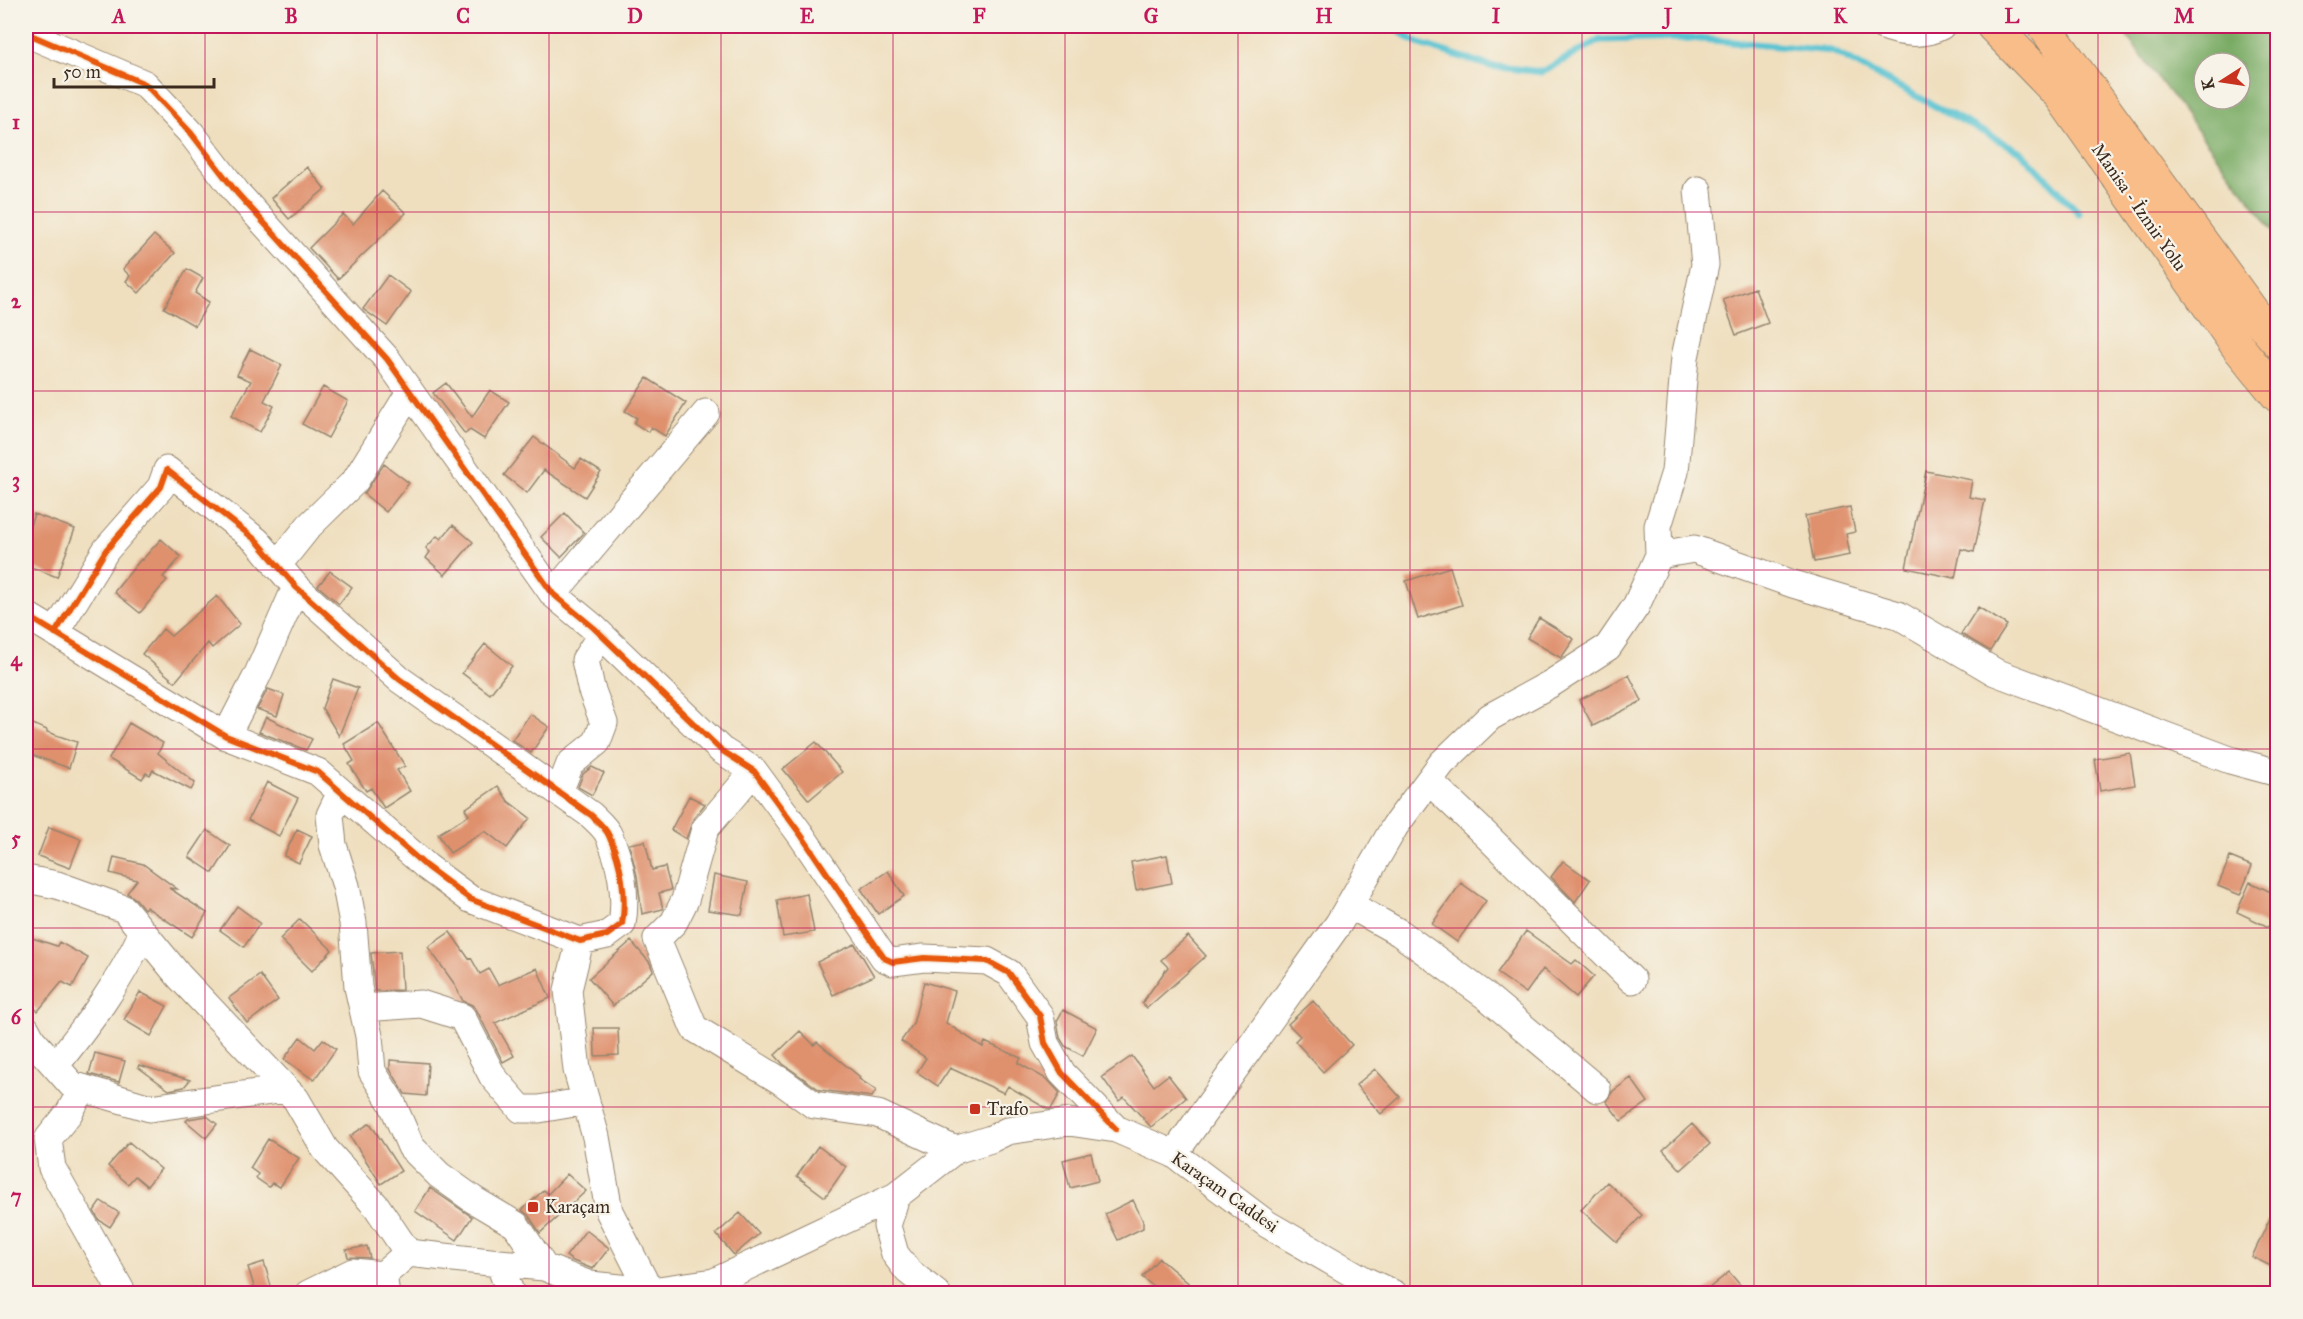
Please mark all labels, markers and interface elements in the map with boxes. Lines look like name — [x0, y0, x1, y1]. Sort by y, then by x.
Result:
text: A — [110, 4, 126, 28]
text: B — [284, 4, 298, 28]
text: C — [456, 4, 470, 28]
text: D — [627, 4, 643, 28]
text: E — [800, 4, 815, 28]
text: F — [972, 4, 986, 28]
text: G — [1144, 4, 1159, 28]
text: H — [1315, 4, 1333, 28]
text: I — [1492, 4, 1501, 28]
text: J — [1661, 4, 1673, 30]
text: K — [1833, 4, 1848, 28]
text: L — [2005, 4, 2020, 28]
text: M — [2174, 4, 2195, 28]
scale bar — [54, 51, 214, 89]
north arrow — [2192, 51, 2252, 111]
text: 50 m — [63, 61, 101, 83]
text: K — [2197, 76, 2218, 92]
text: 1 — [12, 110, 20, 134]
street label: Manisa - İzmir Yolu — [2087, 138, 2192, 275]
text: 2 — [11, 289, 22, 313]
text: 3 — [12, 468, 20, 493]
text: 4 — [10, 647, 22, 672]
text: 5 — [11, 826, 21, 850]
text: 6 — [11, 1005, 23, 1029]
place label: Trafo — [987, 1098, 1028, 1120]
marker: Trafo — [968, 1102, 982, 1116]
street label: Karaçam Caddesi — [1167, 1147, 1283, 1237]
text: 7 — [11, 1184, 22, 1208]
place label: Karaçam — [545, 1196, 610, 1218]
marker: Karaçam — [526, 1200, 540, 1214]

